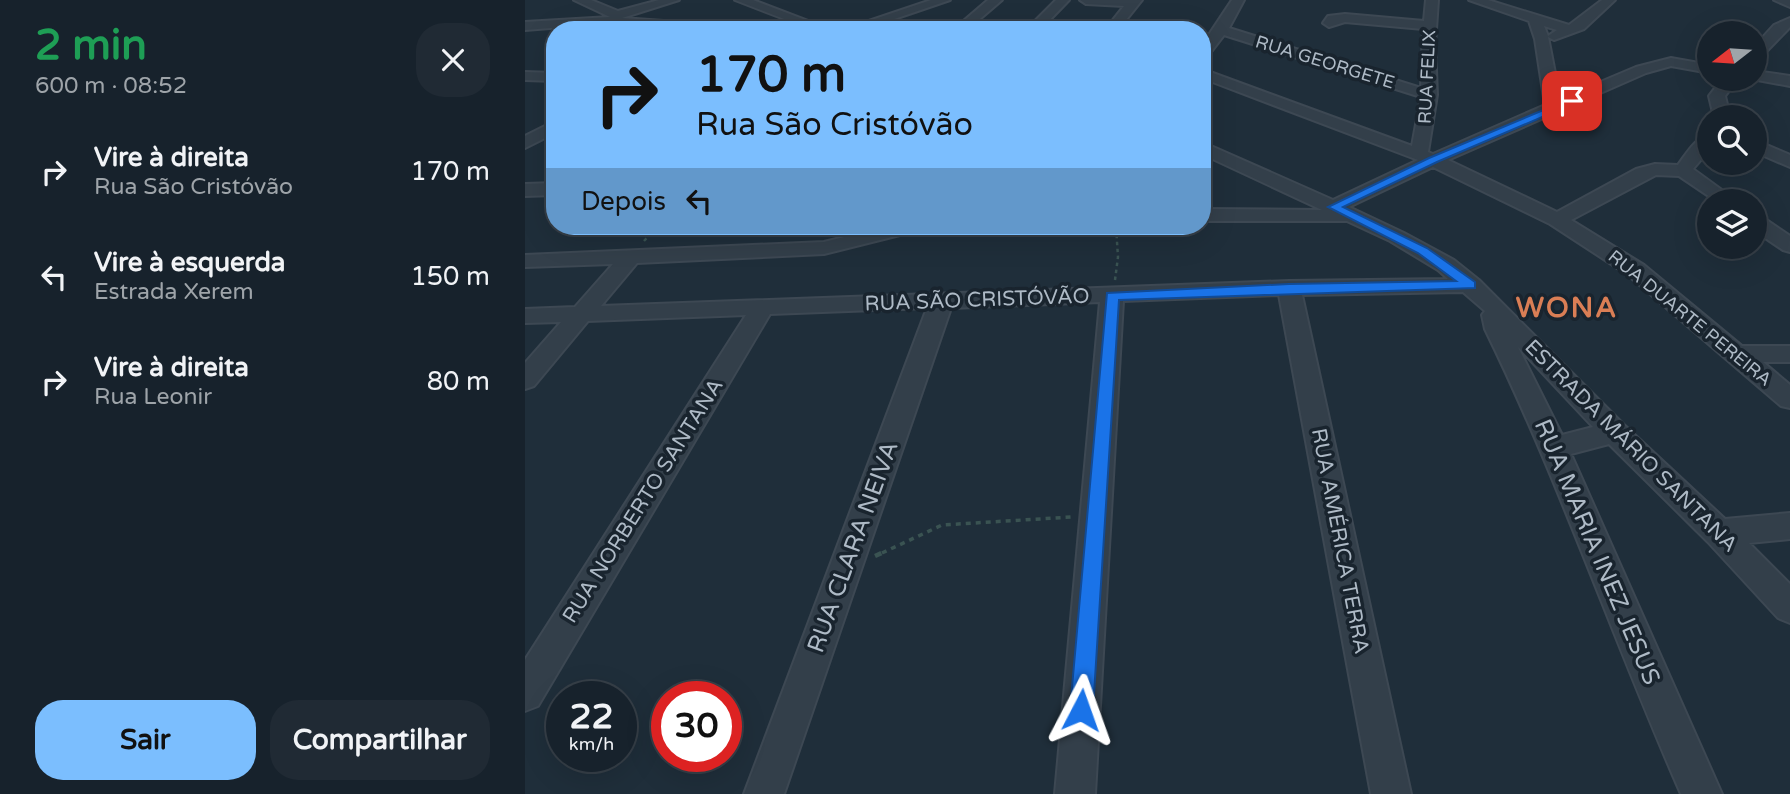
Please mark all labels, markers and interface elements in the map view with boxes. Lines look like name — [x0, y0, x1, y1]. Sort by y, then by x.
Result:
text: 2 min — [35, 20, 147, 71]
north arrow — [1697, 21, 1767, 91]
map controls — [1697, 21, 1767, 259]
button: close — [416, 23, 490, 97]
street label: RUA FELIX — [1414, 29, 1440, 125]
street label: RUA GEORGETE — [1253, 30, 1397, 94]
text: 170 m — [696, 46, 846, 105]
icon: right — [581, 49, 672, 140]
pin — [1542, 71, 1602, 131]
text: 600 m · 08:52 — [35, 72, 187, 100]
icon: arrive — [1553, 82, 1591, 120]
button: search — [1697, 105, 1767, 175]
text: Rua São Cristóvão — [696, 106, 973, 144]
text: Vire à direita — [94, 142, 249, 173]
icon: right — [35, 153, 73, 191]
text: 170 m — [410, 156, 490, 187]
text: Rua São Cristóvão — [94, 173, 293, 201]
icon: left — [680, 182, 718, 220]
text: Depois — [581, 186, 666, 217]
button: layers — [1697, 189, 1767, 259]
street label: RUA DUARTE PEREIRA — [1604, 245, 1776, 391]
text: Vire à esquerda — [94, 247, 285, 278]
icon: left — [35, 258, 73, 296]
text: 150 m — [410, 261, 490, 292]
text: Estrada Xerem — [94, 278, 254, 306]
street label: RUA SÃO CRISTÓVÃO — [864, 284, 1090, 316]
district label: WONA — [1516, 291, 1618, 325]
street label: ESTRADA MÁRIO SANTANA — [1520, 335, 1742, 557]
text: Vire à direita — [94, 352, 249, 383]
icon: right — [35, 363, 73, 401]
text: 80 m — [427, 366, 490, 397]
street label: RUA NORBERTO SANTANA — [557, 374, 729, 628]
text: Rua Leonir — [94, 383, 212, 411]
street label: RUA MARIA INEZ JESUS — [1528, 415, 1666, 689]
street label: RUA AMÉRICA TERRA — [1306, 426, 1374, 656]
street label: RUA CLARA NEIVA — [801, 437, 905, 657]
position arrow — [1044, 673, 1118, 747]
speed limit sign: 30 — [651, 681, 742, 772]
text: 22 — [570, 696, 613, 738]
button: Sair — [35, 700, 256, 780]
button: Compartilhar — [270, 700, 490, 780]
text: km/h — [569, 733, 614, 755]

